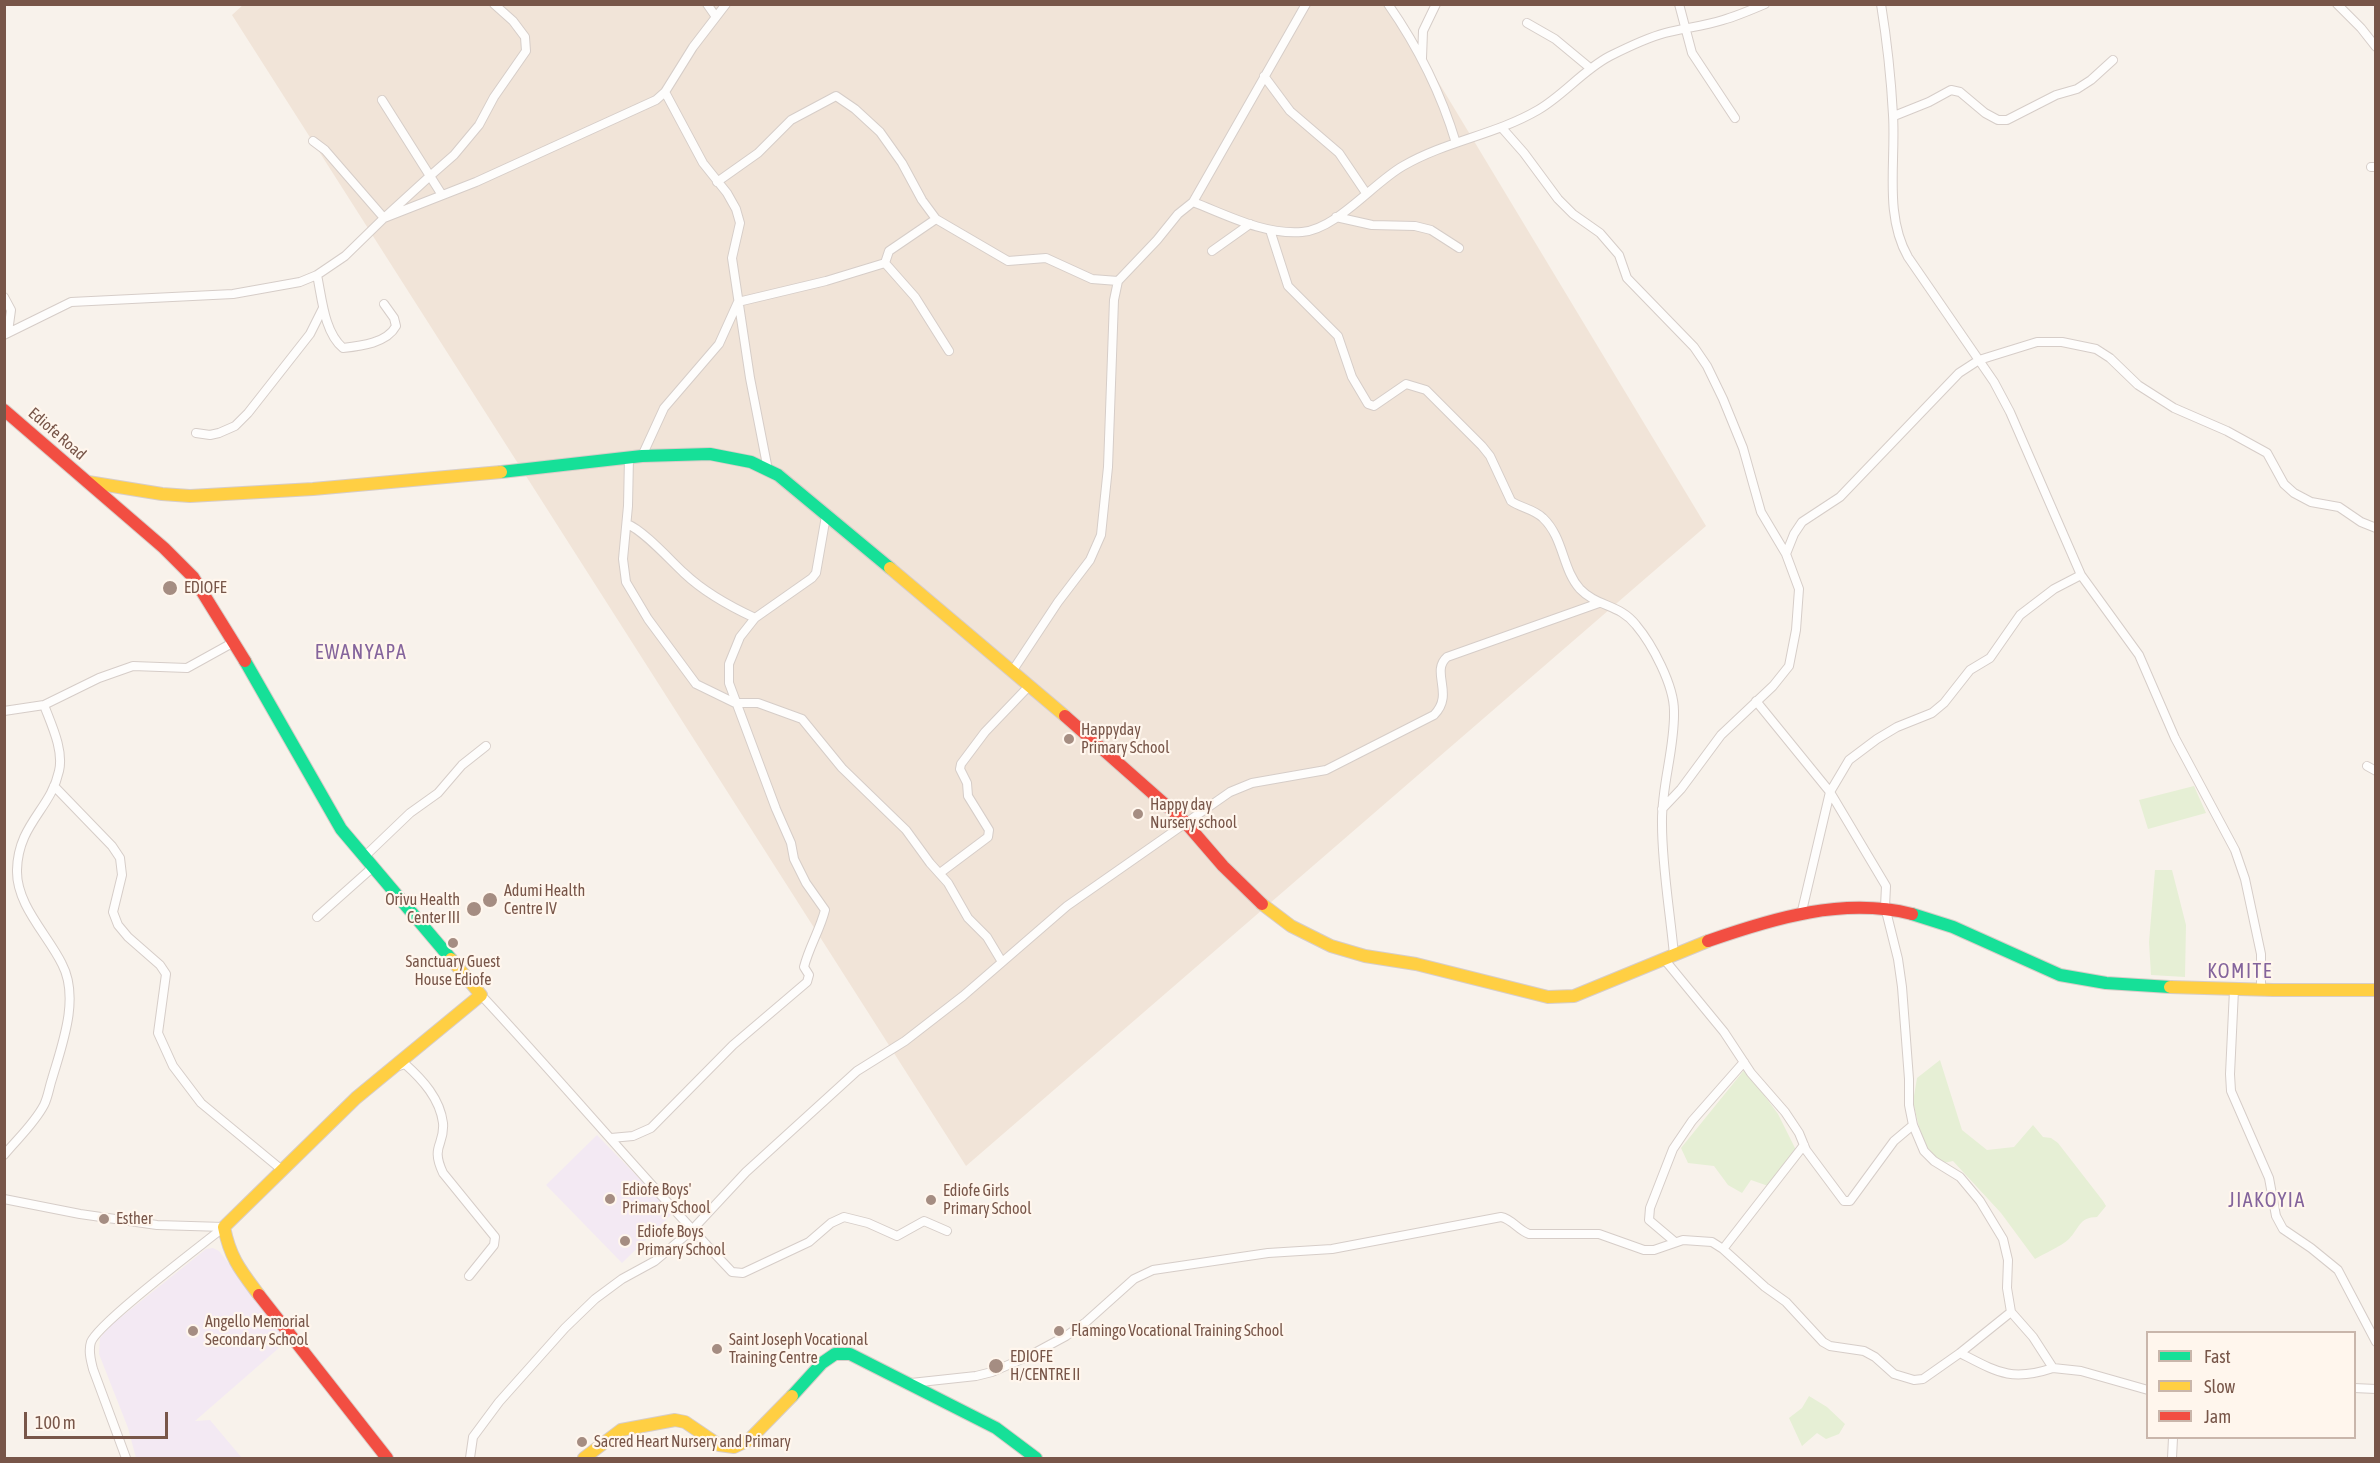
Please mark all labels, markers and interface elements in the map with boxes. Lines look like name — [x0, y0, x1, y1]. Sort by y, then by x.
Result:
street label: Ediofe Road — [24, 404, 90, 464]
place label: EDIOFE — [184, 578, 226, 598]
marker: EDIOFE — [161, 579, 179, 597]
district label: EWANYAPA — [315, 641, 407, 665]
place label: Happyday Primary School — [1081, 720, 1169, 758]
marker: Happyday Primary School — [1062, 732, 1076, 746]
place label: Happy day Nursery school — [1150, 795, 1237, 833]
marker: Happy day Nursery school — [1131, 807, 1145, 821]
place label: Adumi Health Centre IV — [504, 881, 585, 919]
place label: Orivu Health Center III — [385, 890, 460, 928]
marker: Adumi Health Centre IV — [481, 891, 499, 909]
marker: Orivu Health Center III — [465, 900, 483, 918]
marker: Sanctuary Guest House Ediofe — [446, 936, 460, 950]
place label: Sanctuary Guest House Ediofe — [406, 952, 500, 990]
district label: KOMITE — [2207, 960, 2273, 984]
place label: Ediofe Boys' Primary School — [622, 1180, 710, 1218]
place label: Ediofe Girls Primary School — [943, 1181, 1031, 1219]
district label: JIAKOYIA — [2228, 1189, 2306, 1213]
marker: Ediofe Boys' Primary School — [603, 1192, 617, 1206]
marker: Ediofe Girls Primary School — [924, 1193, 938, 1207]
place label: Esther — [116, 1209, 153, 1229]
marker: Esther — [97, 1212, 111, 1226]
place label: Ediofe Boys Primary School — [637, 1222, 725, 1260]
marker: Ediofe Boys Primary School — [618, 1234, 632, 1248]
place label: Angello Memorial Secondary School — [205, 1312, 310, 1350]
place label: Flamingo Vocational Training School — [1071, 1321, 1284, 1341]
marker: Angello Memorial Secondary School — [186, 1324, 200, 1338]
marker: Flamingo Vocational Training School — [1052, 1324, 1066, 1338]
place label: Saint Joseph Vocational Training Centre — [729, 1330, 868, 1368]
legend — [2146, 1331, 2356, 1439]
marker: Saint Joseph Vocational Training Centre — [710, 1342, 724, 1356]
text: Fast — [2204, 1346, 2231, 1367]
place label: EDIOFE H/CENTRE II — [1010, 1347, 1080, 1385]
marker: EDIOFE H/CENTRE II — [987, 1357, 1005, 1375]
text: Slow — [2204, 1376, 2235, 1397]
scale bar — [27, 1400, 171, 1438]
text: Jam — [2204, 1406, 2231, 1427]
text: 100 m — [35, 1412, 76, 1433]
place label: Sacred Heart Nursery and Primary — [594, 1432, 791, 1452]
marker: Sacred Heart Nursery and Primary — [575, 1435, 589, 1449]

